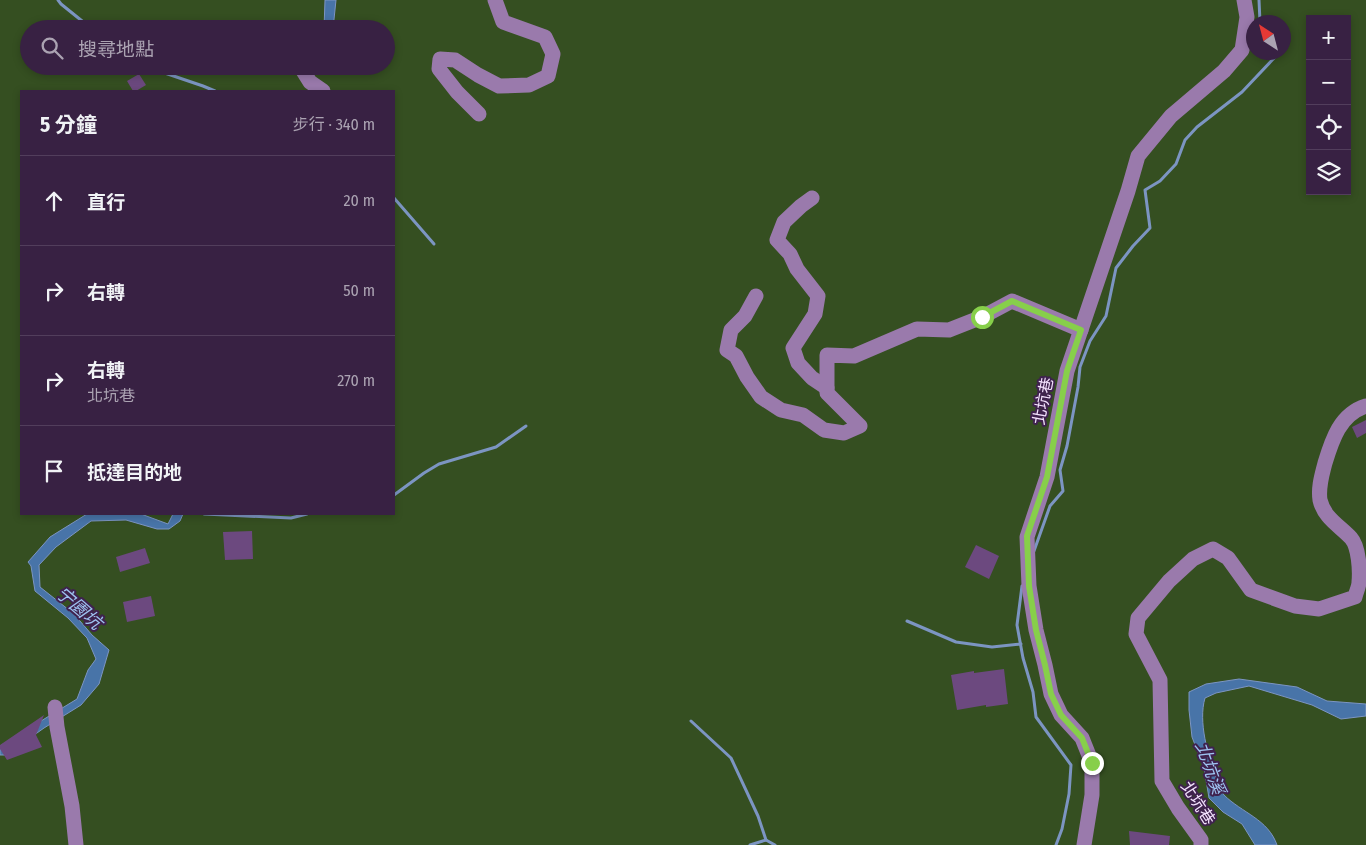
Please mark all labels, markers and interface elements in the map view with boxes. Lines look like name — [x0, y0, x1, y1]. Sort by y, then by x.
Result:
north arrow — [1246, 15, 1291, 60]
map controls — [1306, 15, 1351, 195]
button: + — [1306, 15, 1351, 60]
search box — [20, 20, 395, 75]
icon: search — [38, 34, 66, 62]
text: 搜尋地點 — [78, 38, 154, 61]
button: − — [1306, 60, 1351, 105]
button: locate — [1306, 105, 1351, 150]
text: 5 分鐘 — [40, 112, 97, 138]
text: 步行 · 340 m — [293, 115, 375, 134]
button: layers — [1306, 150, 1351, 195]
icon: ahead — [40, 187, 68, 215]
text: 直行 — [87, 191, 125, 214]
text: 20 m — [344, 191, 375, 210]
icon: right — [40, 277, 68, 305]
text: 右轉 — [87, 281, 125, 304]
text: 50 m — [343, 281, 375, 300]
route start — [971, 306, 994, 329]
text: 右轉 — [87, 359, 125, 382]
icon: right — [40, 367, 68, 395]
text: 270 m — [337, 371, 375, 390]
street label: 北坑巷 — [1029, 376, 1057, 426]
text: 北坑巷 — [87, 386, 135, 405]
icon: arrive — [40, 457, 68, 485]
text: 抵達目的地 — [87, 461, 182, 484]
water label: 宁園坑 — [51, 582, 109, 636]
water label: 北坑溪 — [1190, 739, 1231, 800]
route end — [1081, 752, 1104, 775]
street label: 北坑巷 — [1177, 778, 1219, 828]

